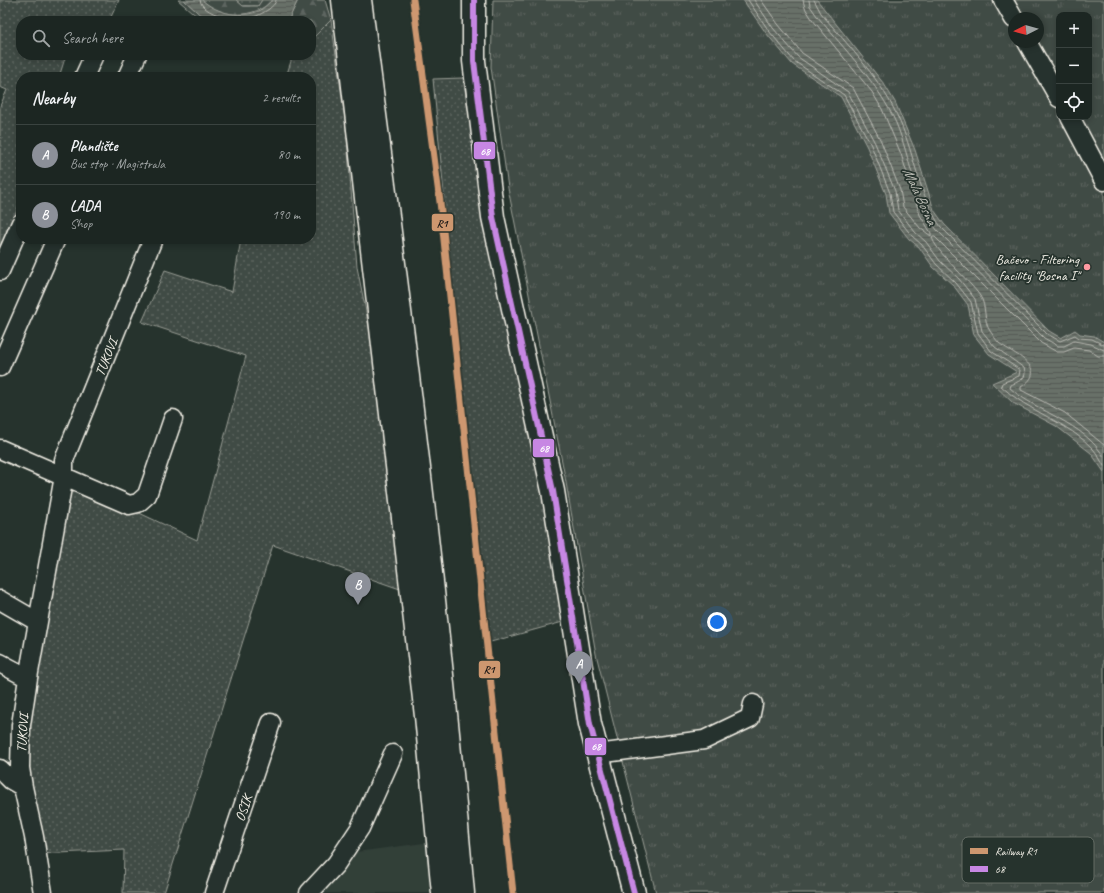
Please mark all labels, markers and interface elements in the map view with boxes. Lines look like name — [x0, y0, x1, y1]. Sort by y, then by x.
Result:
north arrow — [1008, 12, 1044, 48]
map controls — [1056, 12, 1092, 120]
button: + — [1056, 12, 1092, 48]
search box — [16, 16, 316, 60]
icon: search — [30, 27, 52, 49]
text: Search here — [62, 29, 123, 48]
button: − — [1056, 48, 1092, 84]
button: locate — [1056, 84, 1092, 120]
text: Nearby — [32, 88, 75, 109]
text: 2 results — [262, 90, 300, 106]
text: Plandište — [70, 137, 117, 156]
line badge: 68 — [473, 141, 496, 160]
text: 68 — [480, 144, 492, 158]
text: A — [42, 147, 48, 163]
text: 80 m — [278, 147, 300, 163]
text: Bus stop · Magistrala — [70, 156, 165, 172]
water label: Mala Bosna — [898, 165, 942, 229]
text: LADA — [70, 197, 100, 216]
text: B — [42, 207, 48, 223]
text: 190 m — [272, 207, 300, 223]
line badge: R1 — [431, 213, 454, 232]
text: Shop — [70, 216, 92, 232]
text: R1 — [437, 216, 449, 230]
place label: Bačevo - Filtering facility "Bosna I" — [996, 251, 1082, 284]
marker: Bačevo - Filtering facility "Bosna I" — [1082, 262, 1092, 272]
street label: TUKOVI — [91, 333, 123, 378]
line badge: 68 — [532, 438, 555, 458]
text: 68 — [539, 441, 551, 455]
pin: B — [345, 572, 371, 605]
your location — [707, 612, 727, 632]
pin: A — [566, 651, 592, 684]
line badge: R1 — [478, 660, 501, 679]
text: R1 — [484, 662, 496, 676]
street label: TUKOVI — [13, 710, 33, 753]
line badge: 68 — [584, 737, 607, 756]
text: 68 — [591, 739, 603, 753]
street label: OSIK — [231, 790, 257, 823]
legend — [962, 837, 1094, 883]
text: Railway R1 — [995, 844, 1038, 858]
text: 68 — [995, 862, 1006, 876]

